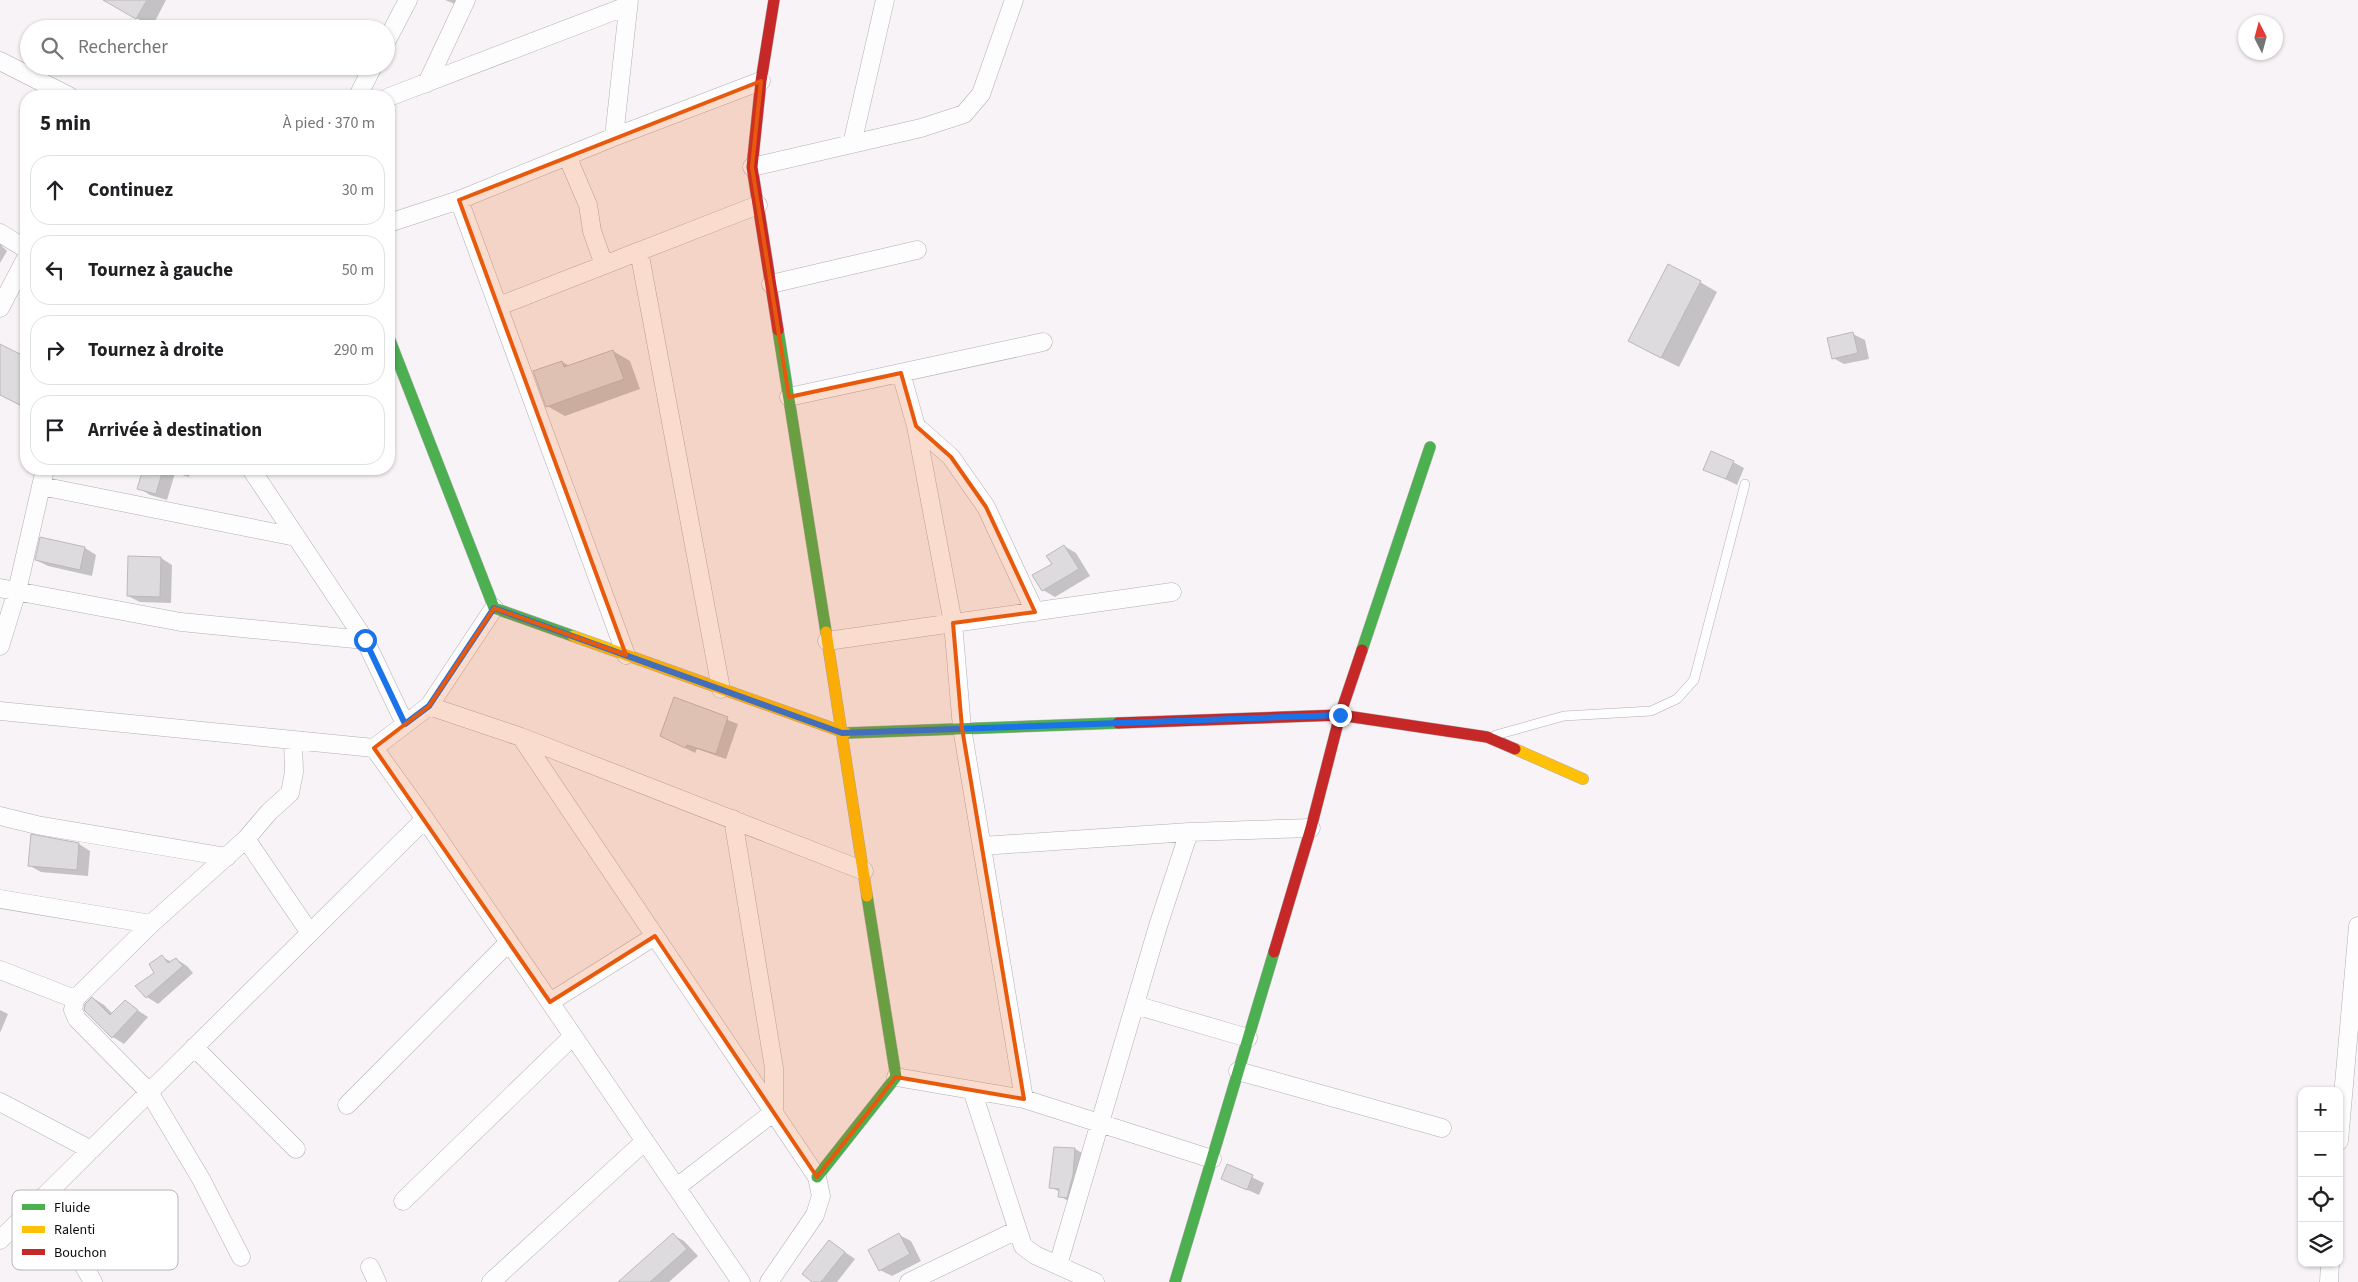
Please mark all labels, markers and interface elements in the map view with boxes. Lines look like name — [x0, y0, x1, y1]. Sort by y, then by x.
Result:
north arrow — [2238, 15, 2283, 60]
search box — [20, 20, 395, 75]
icon: search — [38, 34, 66, 62]
text: Rechercher — [78, 34, 168, 61]
text: 5 min — [40, 108, 91, 138]
text: À pied · 370 m — [283, 112, 375, 134]
icon: ahead — [41, 176, 69, 204]
text: Continuez — [88, 177, 173, 204]
text: 30 m — [342, 179, 374, 201]
icon: left — [41, 256, 69, 284]
text: Tournez à gauche — [88, 257, 233, 284]
text: 50 m — [342, 259, 374, 281]
icon: right — [41, 336, 69, 364]
text: Tournez à droite — [88, 337, 224, 364]
text: 290 m — [334, 339, 374, 361]
icon: arrive — [41, 416, 69, 444]
text: Arrivée à destination — [88, 417, 262, 444]
route start — [354, 629, 377, 652]
route end — [1329, 704, 1352, 727]
map controls — [2298, 1087, 2343, 1267]
button: + — [2298, 1087, 2343, 1132]
button: − — [2298, 1132, 2343, 1177]
button: locate — [2298, 1177, 2343, 1222]
legend — [12, 1190, 178, 1270]
text: Fluide — [54, 1198, 90, 1218]
text: Ralenti — [54, 1220, 95, 1240]
button: layers — [2298, 1222, 2343, 1267]
text: Bouchon — [54, 1243, 107, 1263]

